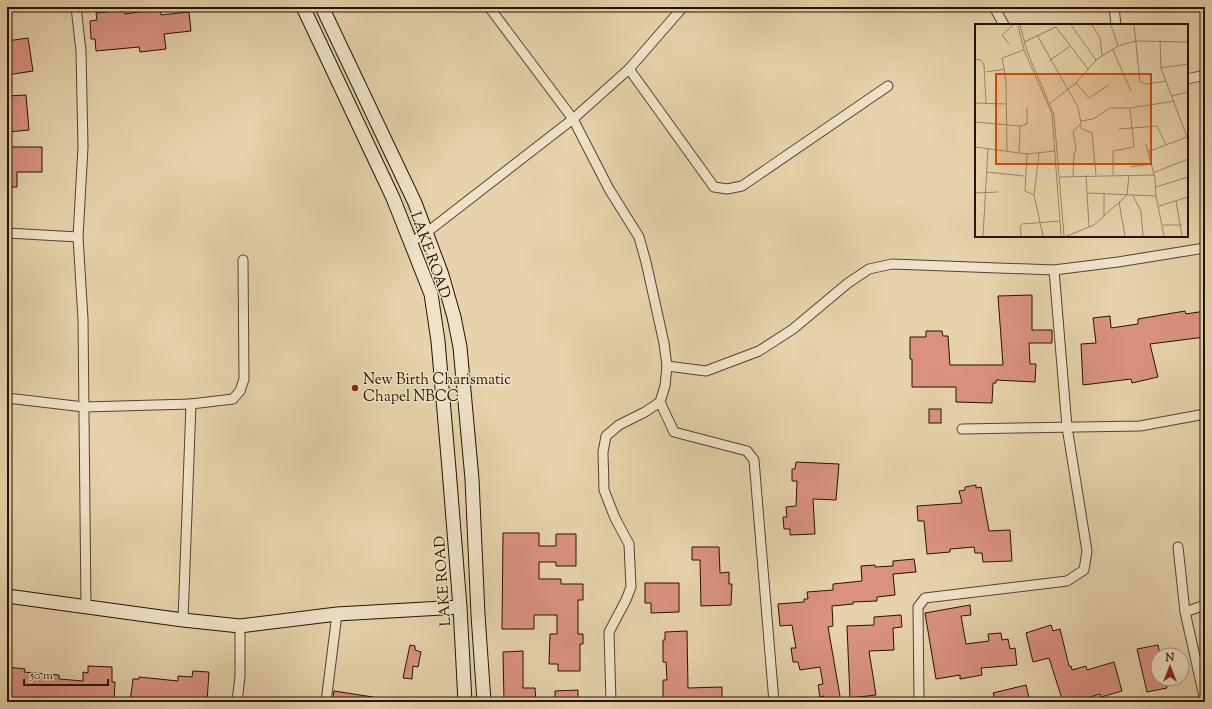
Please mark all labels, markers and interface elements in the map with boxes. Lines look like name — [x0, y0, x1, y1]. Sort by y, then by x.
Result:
inset map — [975, 24, 1188, 237]
street label: LAKE ROAD — [404, 209, 455, 302]
place label: New Birth Charismatic Chapel NBCC — [363, 370, 511, 408]
marker: New Birth Charismatic Chapel NBCC — [350, 383, 360, 393]
street label: LAKE ROAD — [430, 535, 457, 627]
north arrow — [1150, 647, 1190, 687]
text: N — [1165, 650, 1175, 666]
scale bar — [24, 661, 108, 687]
text: 50 m — [29, 667, 53, 685]

